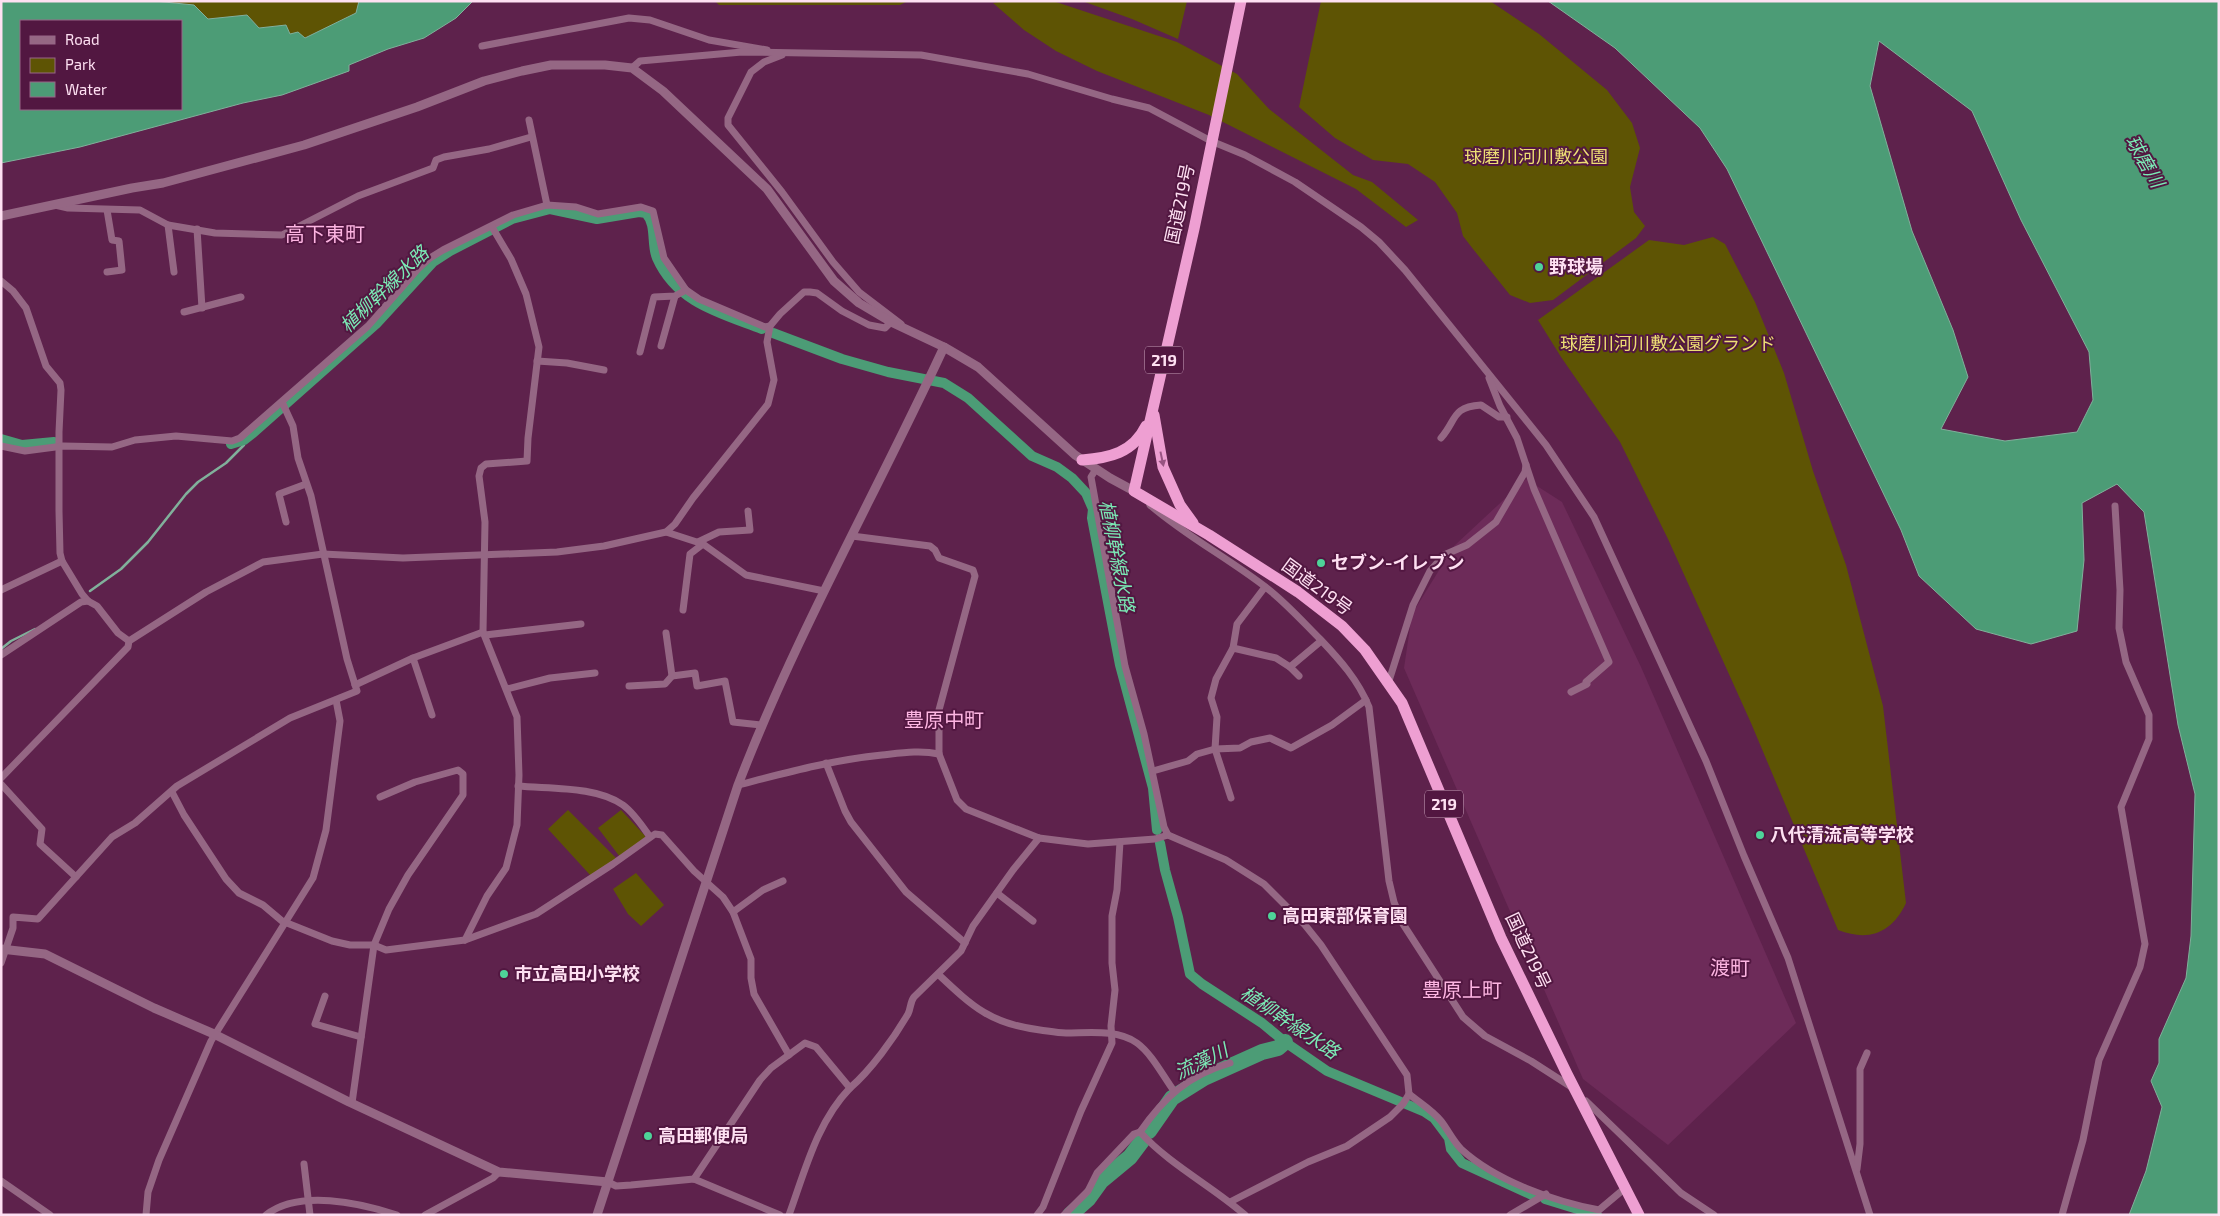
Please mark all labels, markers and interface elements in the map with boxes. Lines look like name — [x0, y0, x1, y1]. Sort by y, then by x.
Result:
legend — [20, 20, 182, 110]
text: Road — [65, 30, 100, 48]
text: Park — [65, 55, 96, 73]
text: Water — [65, 80, 107, 98]
water label: 球磨川 — [2121, 130, 2171, 193]
park label: 球磨川河川敷公園 — [1464, 145, 1608, 167]
street label: 国道219号 — [1160, 162, 1198, 246]
district label: 高下東町 — [285, 221, 365, 245]
water label: 植柳幹線水路 — [335, 239, 434, 337]
place label: 野球場 — [1549, 255, 1603, 277]
marker: 野球場 — [1533, 261, 1545, 273]
park label: 球磨川河川敷公園グランド — [1560, 332, 1776, 354]
road number: 219 — [1145, 346, 1183, 374]
one-way arrow — [1158, 452, 1166, 468]
water label: 植柳幹線水路 — [1095, 498, 1140, 616]
place label: セブン-イレブン — [1331, 551, 1464, 573]
street label: 国道219号 — [1278, 553, 1357, 619]
marker: セブン-イレブン — [1315, 557, 1327, 569]
district label: 豊原中町 — [904, 707, 984, 731]
road number: 219 — [1425, 791, 1463, 818]
place label: 八代清流高等学校 — [1770, 823, 1914, 845]
marker: 八代清流高等学校 — [1754, 829, 1766, 841]
place label: 高田東部保育園 — [1282, 904, 1408, 926]
street label: 国道219号 — [1502, 909, 1556, 992]
marker: 高田東部保育園 — [1266, 910, 1278, 922]
district label: 渡町 — [1710, 955, 1750, 979]
place label: 市立高田小学校 — [514, 962, 640, 984]
marker: 市立高田小学校 — [498, 968, 510, 980]
district label: 豊原上町 — [1422, 977, 1502, 1001]
water label: 植柳幹線水路 — [1237, 980, 1346, 1064]
water label: 流藻川 — [1170, 1037, 1233, 1083]
place label: 高田郵便局 — [658, 1124, 748, 1146]
marker: 高田郵便局 — [642, 1130, 654, 1142]

